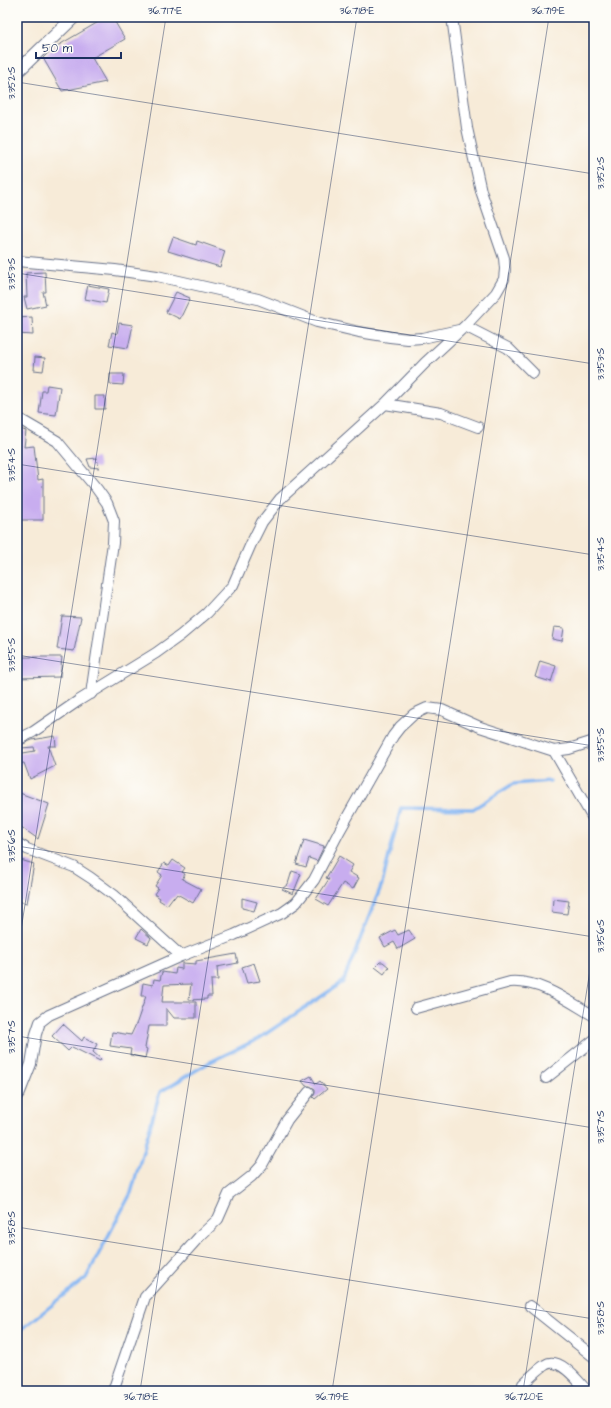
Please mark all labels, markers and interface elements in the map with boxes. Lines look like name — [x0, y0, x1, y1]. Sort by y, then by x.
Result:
text: 36.717°E — [148, 4, 182, 18]
text: 36.718°E — [340, 4, 374, 18]
text: 36.719°E — [531, 4, 565, 18]
scale bar — [36, 34, 121, 60]
text: 50 m — [42, 40, 73, 57]
text: 3.352°S — [5, 66, 19, 100]
text: 3.352°S — [594, 156, 608, 190]
text: 3.353°S — [5, 257, 19, 290]
text: 3.353°S — [594, 347, 608, 380]
text: 3.354°S — [5, 447, 19, 482]
text: 3.354°S — [594, 536, 608, 571]
text: 3.355°S — [5, 637, 19, 672]
text: 3.355°S — [594, 727, 608, 762]
text: 3.356°S — [5, 829, 19, 863]
text: 3.356°S — [594, 919, 608, 953]
text: 3.357°S — [5, 1020, 19, 1054]
text: 3.357°S — [594, 1110, 608, 1144]
text: 3.358°S — [5, 1211, 19, 1245]
text: 3.358°S — [594, 1301, 608, 1335]
text: 36.718°E — [124, 1390, 158, 1404]
text: 36.719°E — [315, 1390, 349, 1404]
text: 36.720°E — [504, 1390, 544, 1404]

